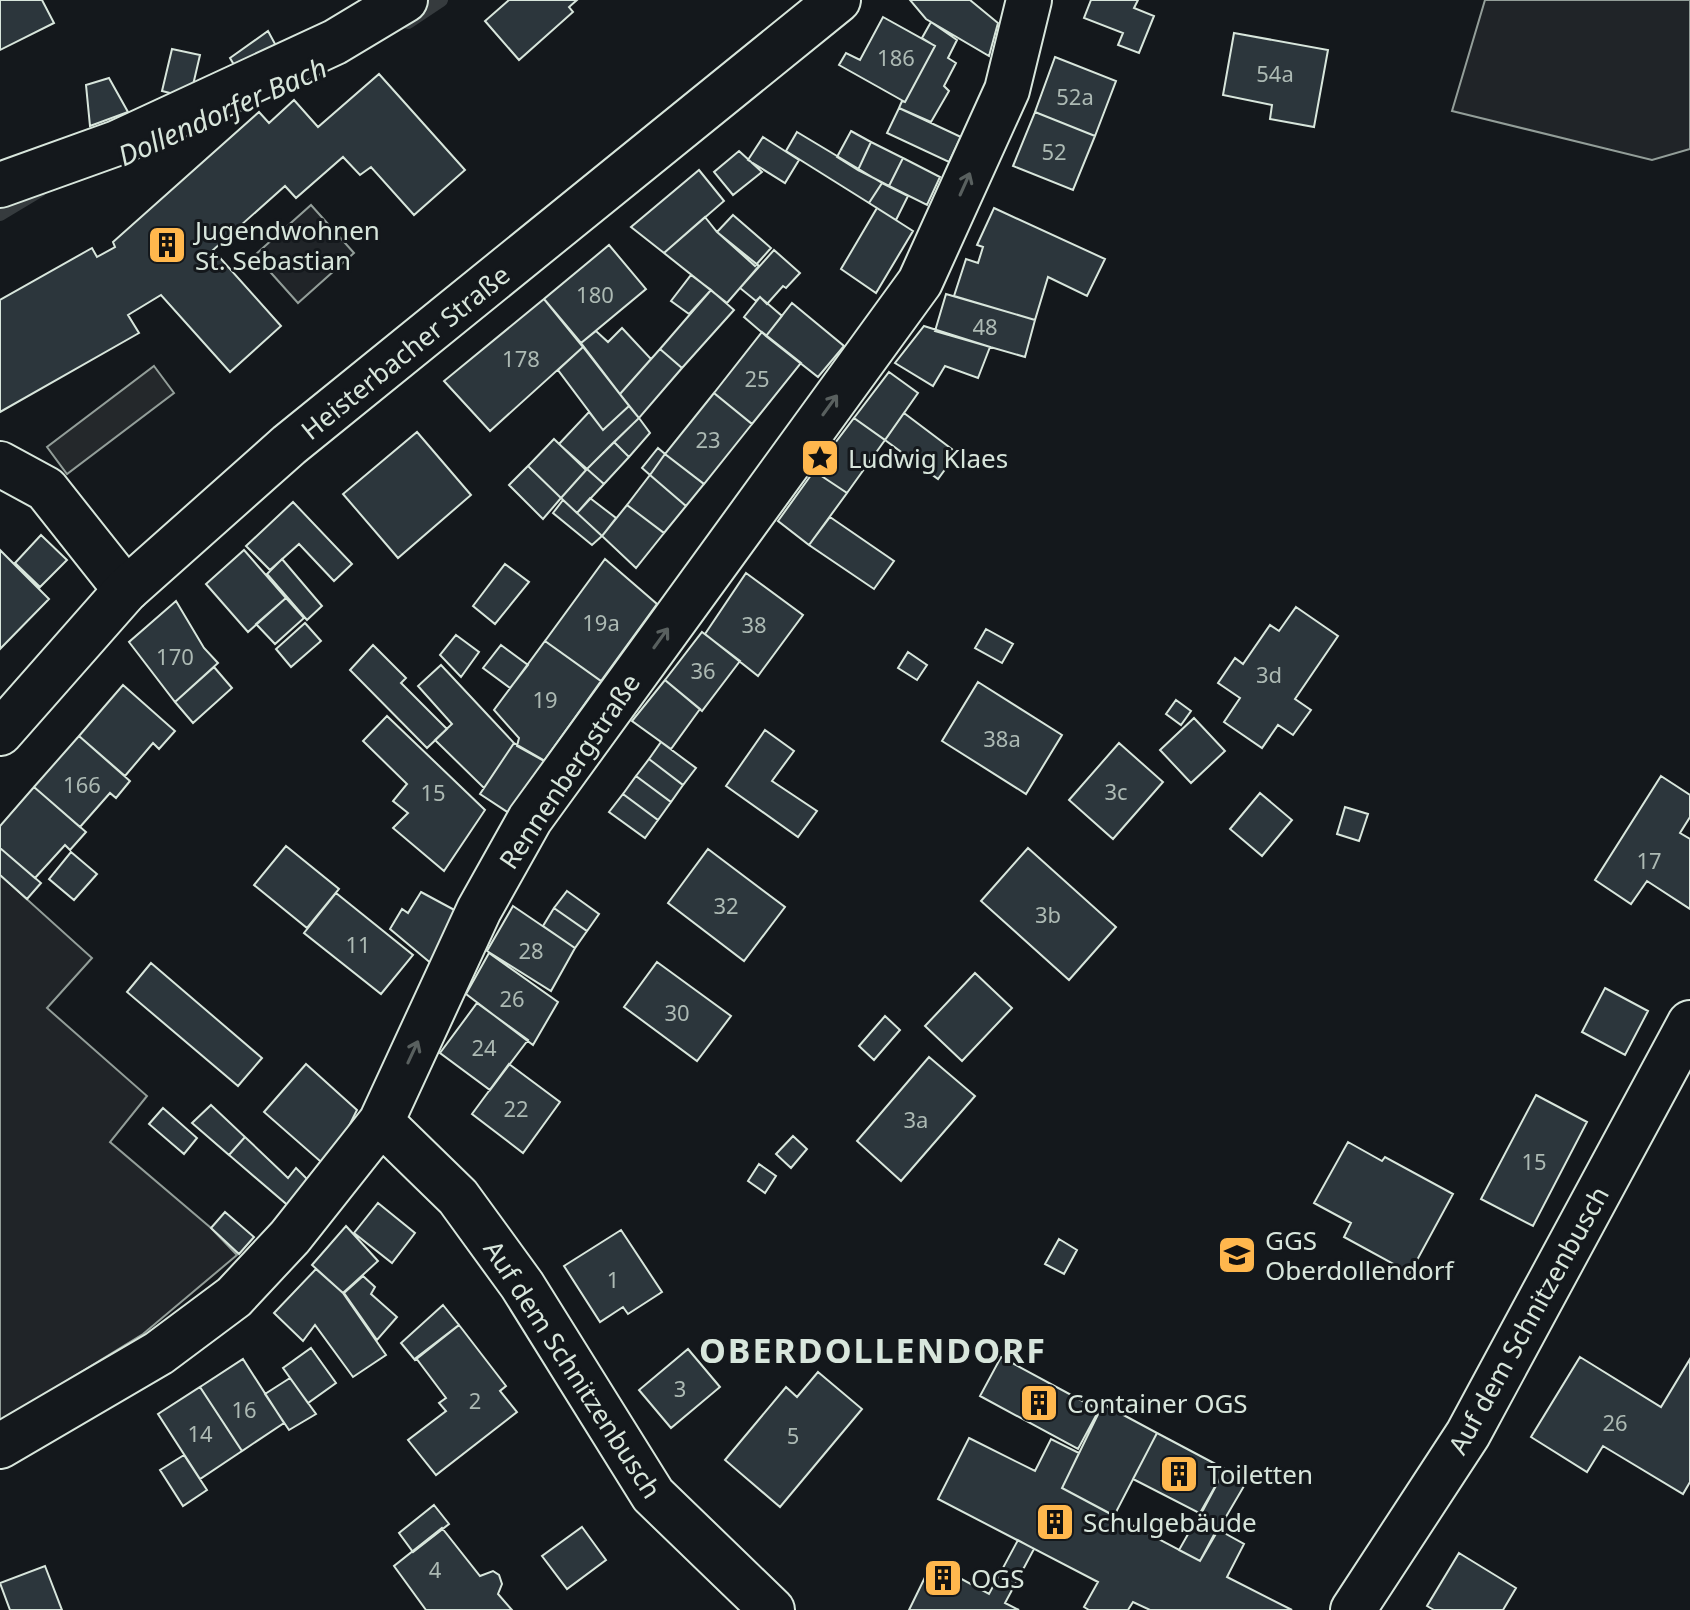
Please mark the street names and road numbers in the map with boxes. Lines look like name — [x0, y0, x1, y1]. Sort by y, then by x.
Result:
street label: Heisterbacher Straße — [293, 257, 517, 447]
street label: Rennenbergstraße — [490, 666, 648, 876]
street label: Auf dem Schnitzenbusch — [1439, 1180, 1617, 1460]
street label: Auf dem Schnitzenbusch — [476, 1233, 670, 1505]

